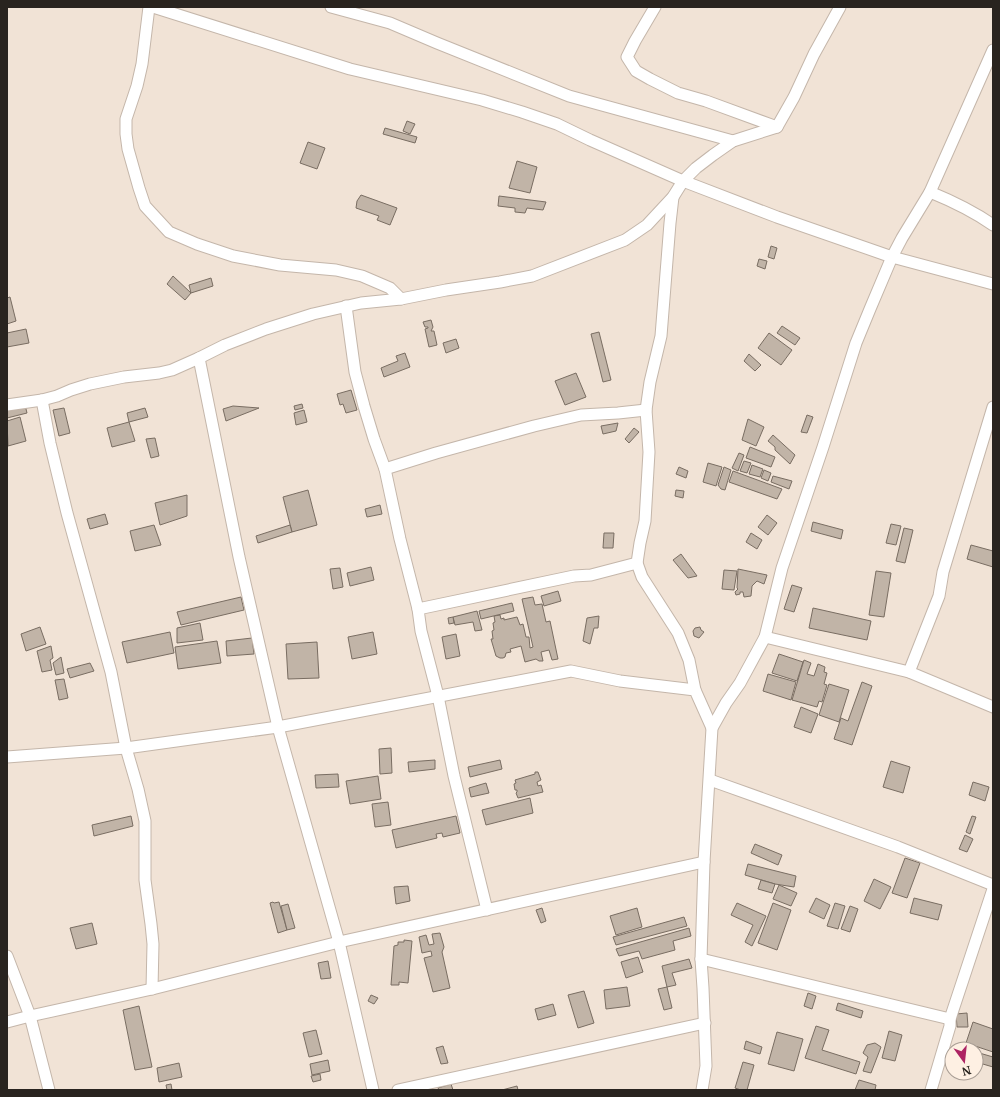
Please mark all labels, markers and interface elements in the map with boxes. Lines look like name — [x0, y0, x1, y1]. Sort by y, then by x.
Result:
north arrow — [944, 1041, 984, 1081]
text: N — [960, 1063, 973, 1079]

